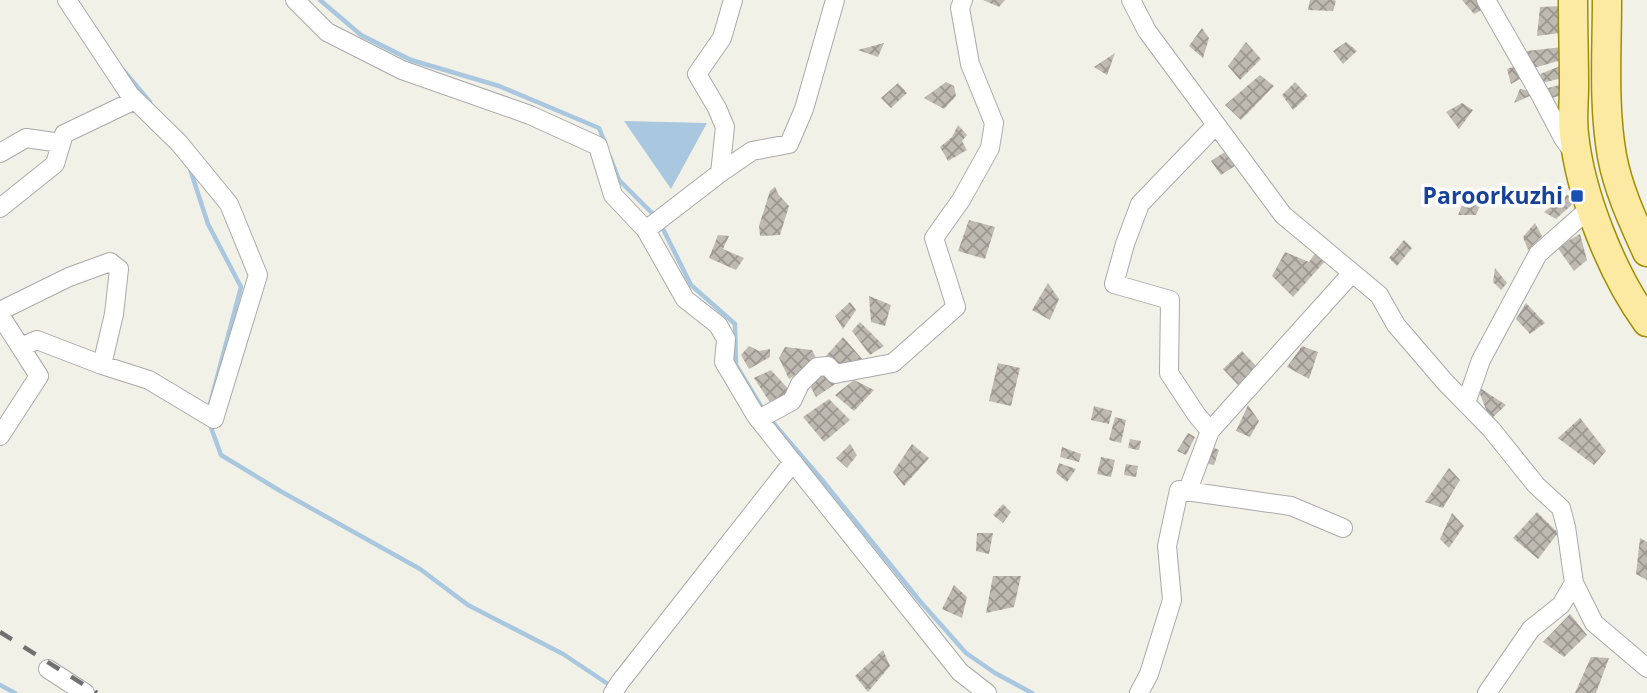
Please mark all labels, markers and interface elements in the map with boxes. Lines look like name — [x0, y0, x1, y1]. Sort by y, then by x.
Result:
place label: Paroorkuzhi — [1423, 179, 1563, 211]
marker: Paroorkuzhi — [1569, 188, 1585, 204]

